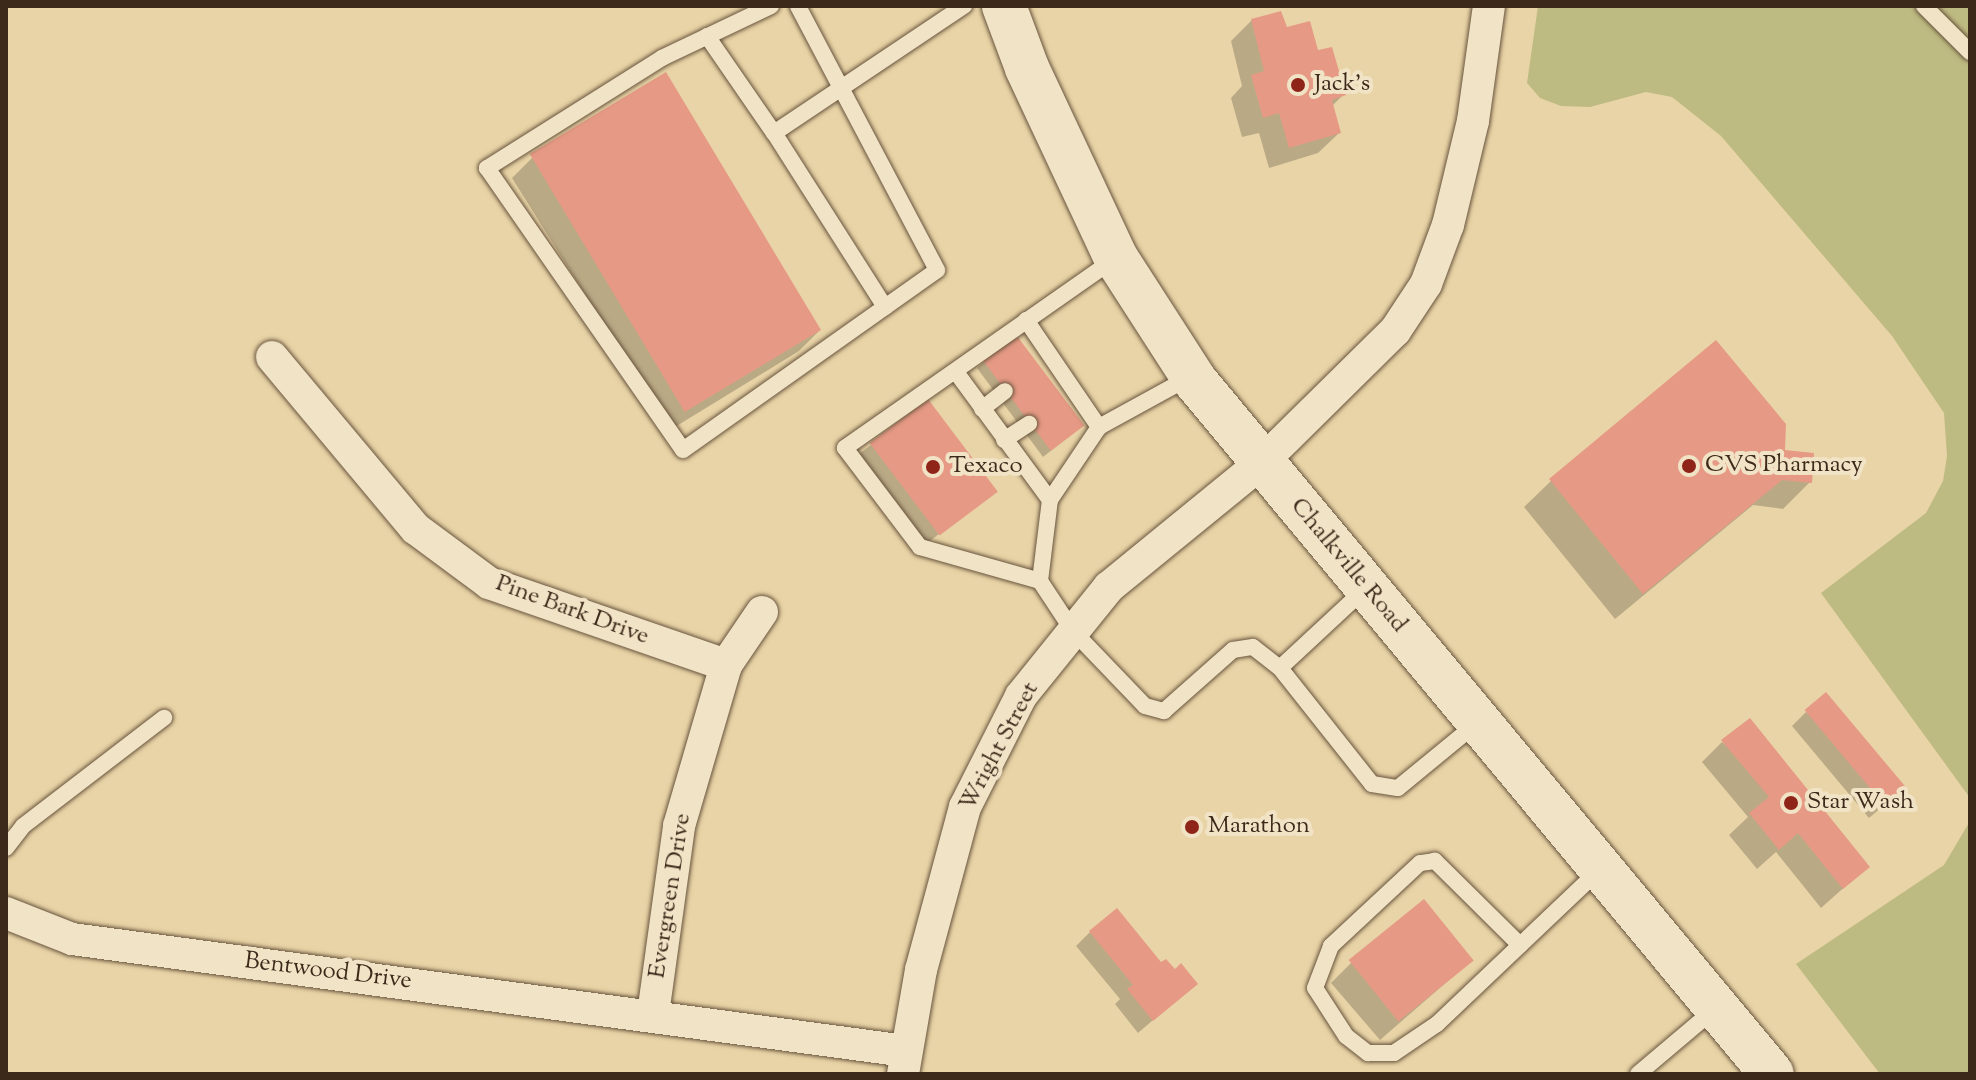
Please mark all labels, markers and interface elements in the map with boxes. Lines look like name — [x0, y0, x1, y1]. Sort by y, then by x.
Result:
place label: Jack's — [1314, 71, 1370, 99]
marker: Jack's — [1289, 76, 1307, 94]
place label: CVS Pharmacy — [1705, 452, 1863, 480]
place label: Texaco — [949, 453, 1023, 481]
marker: CVS Pharmacy — [1680, 457, 1698, 475]
marker: Texaco — [924, 458, 942, 476]
street label: Chalkville Road — [1283, 493, 1413, 639]
street label: Pine Bark Drive — [491, 570, 653, 652]
street label: Wright Street — [954, 678, 1046, 816]
place label: Star Wash — [1807, 789, 1914, 817]
marker: Star Wash — [1782, 794, 1800, 812]
street label: Evergreen Drive — [644, 811, 698, 981]
place label: Marathon — [1208, 813, 1310, 841]
marker: Marathon — [1183, 818, 1201, 836]
street label: Bentwood Drive — [243, 947, 413, 997]

